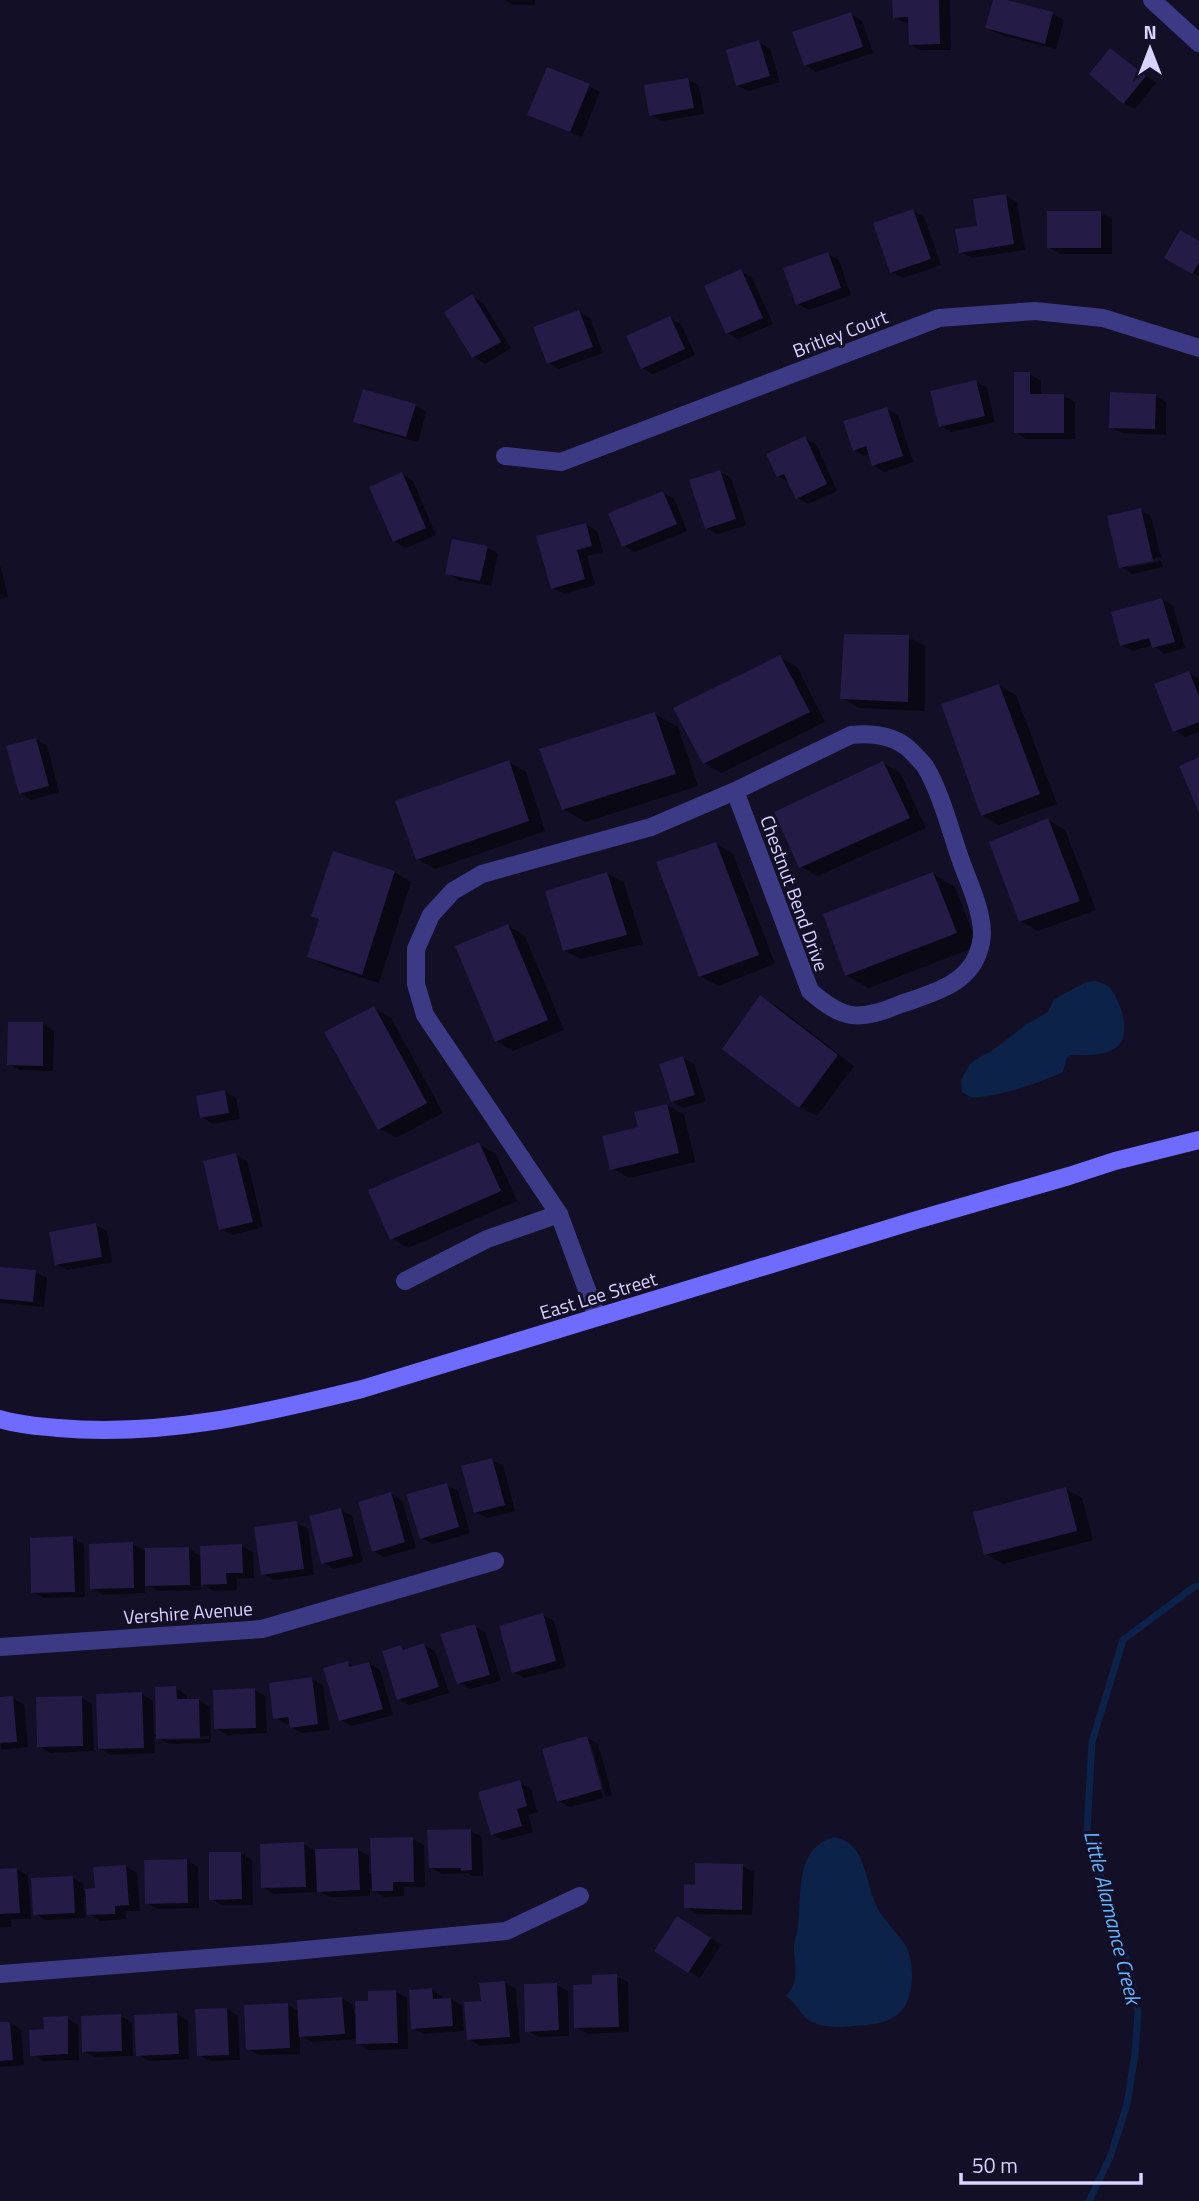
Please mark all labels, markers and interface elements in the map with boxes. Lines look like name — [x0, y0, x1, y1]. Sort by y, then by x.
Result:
north arrow — [1115, 14, 1185, 84]
text: N — [1143, 17, 1157, 46]
street label: Britley Court — [788, 301, 892, 364]
street label: Chestnut Bend Drive — [753, 811, 837, 975]
street label: East Lee Street — [536, 1263, 660, 1327]
street label: Vershire Avenue — [122, 1593, 254, 1631]
water label: Little Alamance Creek — [1076, 1827, 1151, 2010]
scale bar — [961, 2142, 1141, 2186]
text: 50 m — [972, 2149, 1018, 2181]

